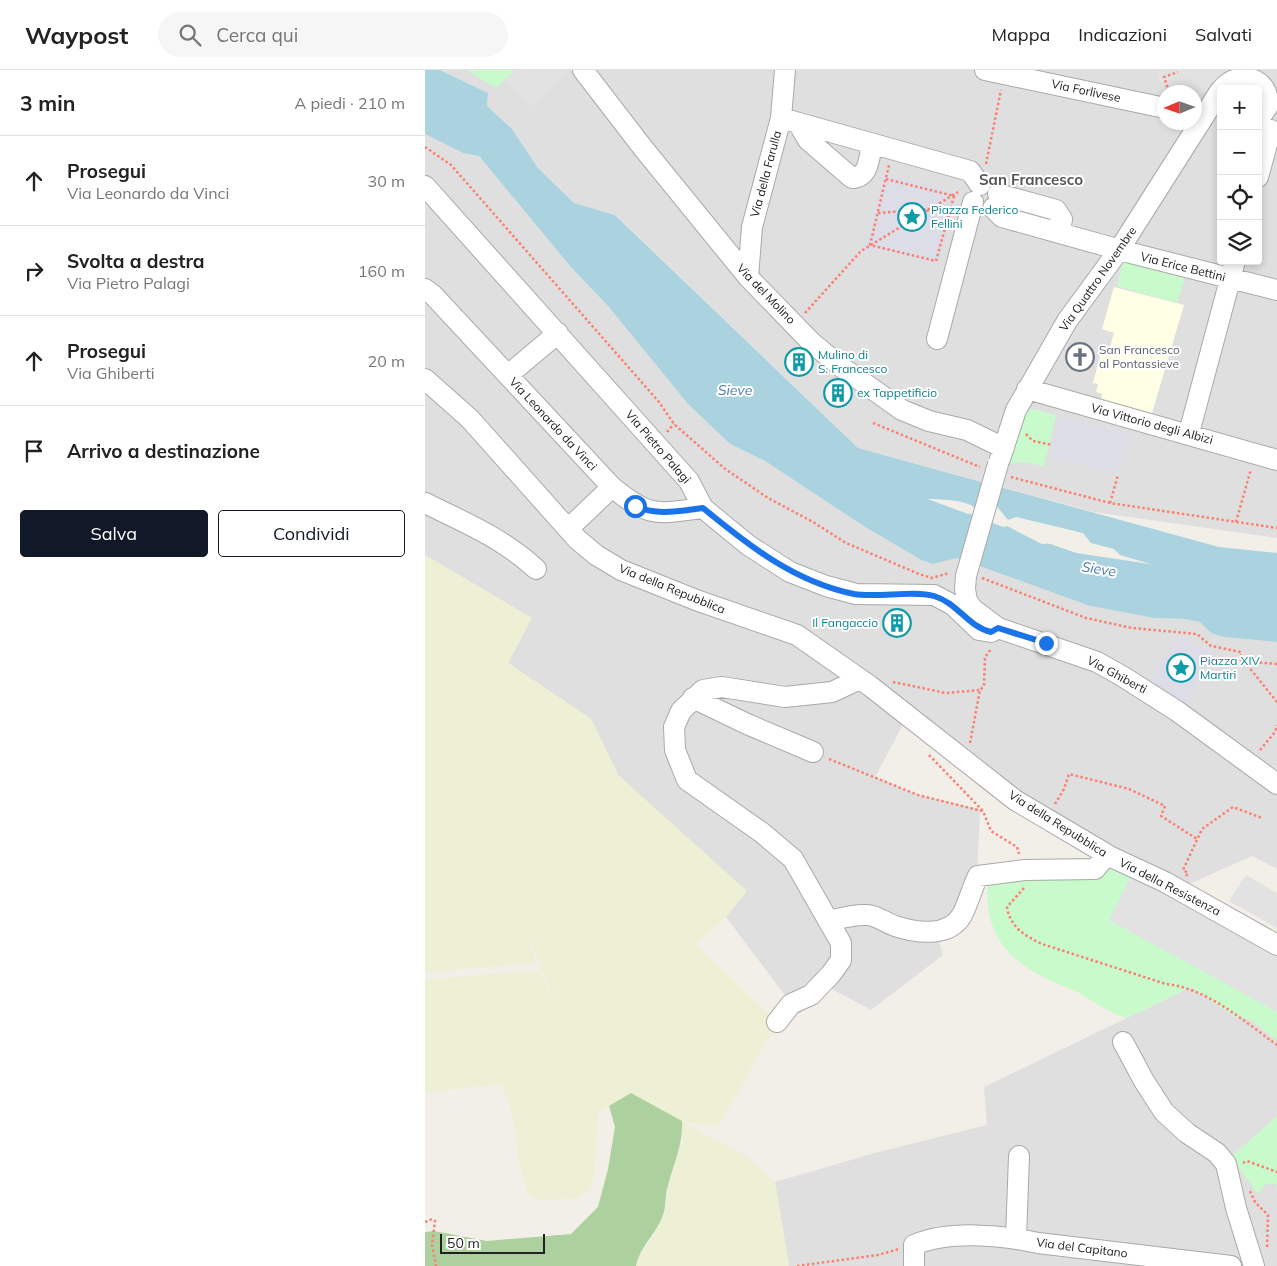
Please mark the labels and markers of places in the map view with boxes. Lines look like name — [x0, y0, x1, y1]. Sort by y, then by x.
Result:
place icon: Piazza Federico Fellini — [897, 202, 927, 232]
place label: Piazza Federico Fellini — [931, 202, 1018, 231]
church icon: San Francesco al Pontassieve — [1065, 342, 1095, 372]
place label: San Francesco al Pontassieve — [1099, 342, 1180, 371]
building icon: Mulino di S. Francesco — [784, 347, 814, 377]
place label: Mulino di S. Francesco — [818, 347, 887, 376]
building icon: ex Tappetificio — [823, 378, 853, 408]
place label: ex Tappetificio — [857, 385, 937, 400]
building icon: Il Fangaccio — [882, 608, 912, 638]
place label: Il Fangaccio — [812, 615, 878, 630]
place icon: Piazza XIV Martiri — [1166, 653, 1196, 683]
place label: Piazza XIV Martiri — [1200, 653, 1261, 682]

